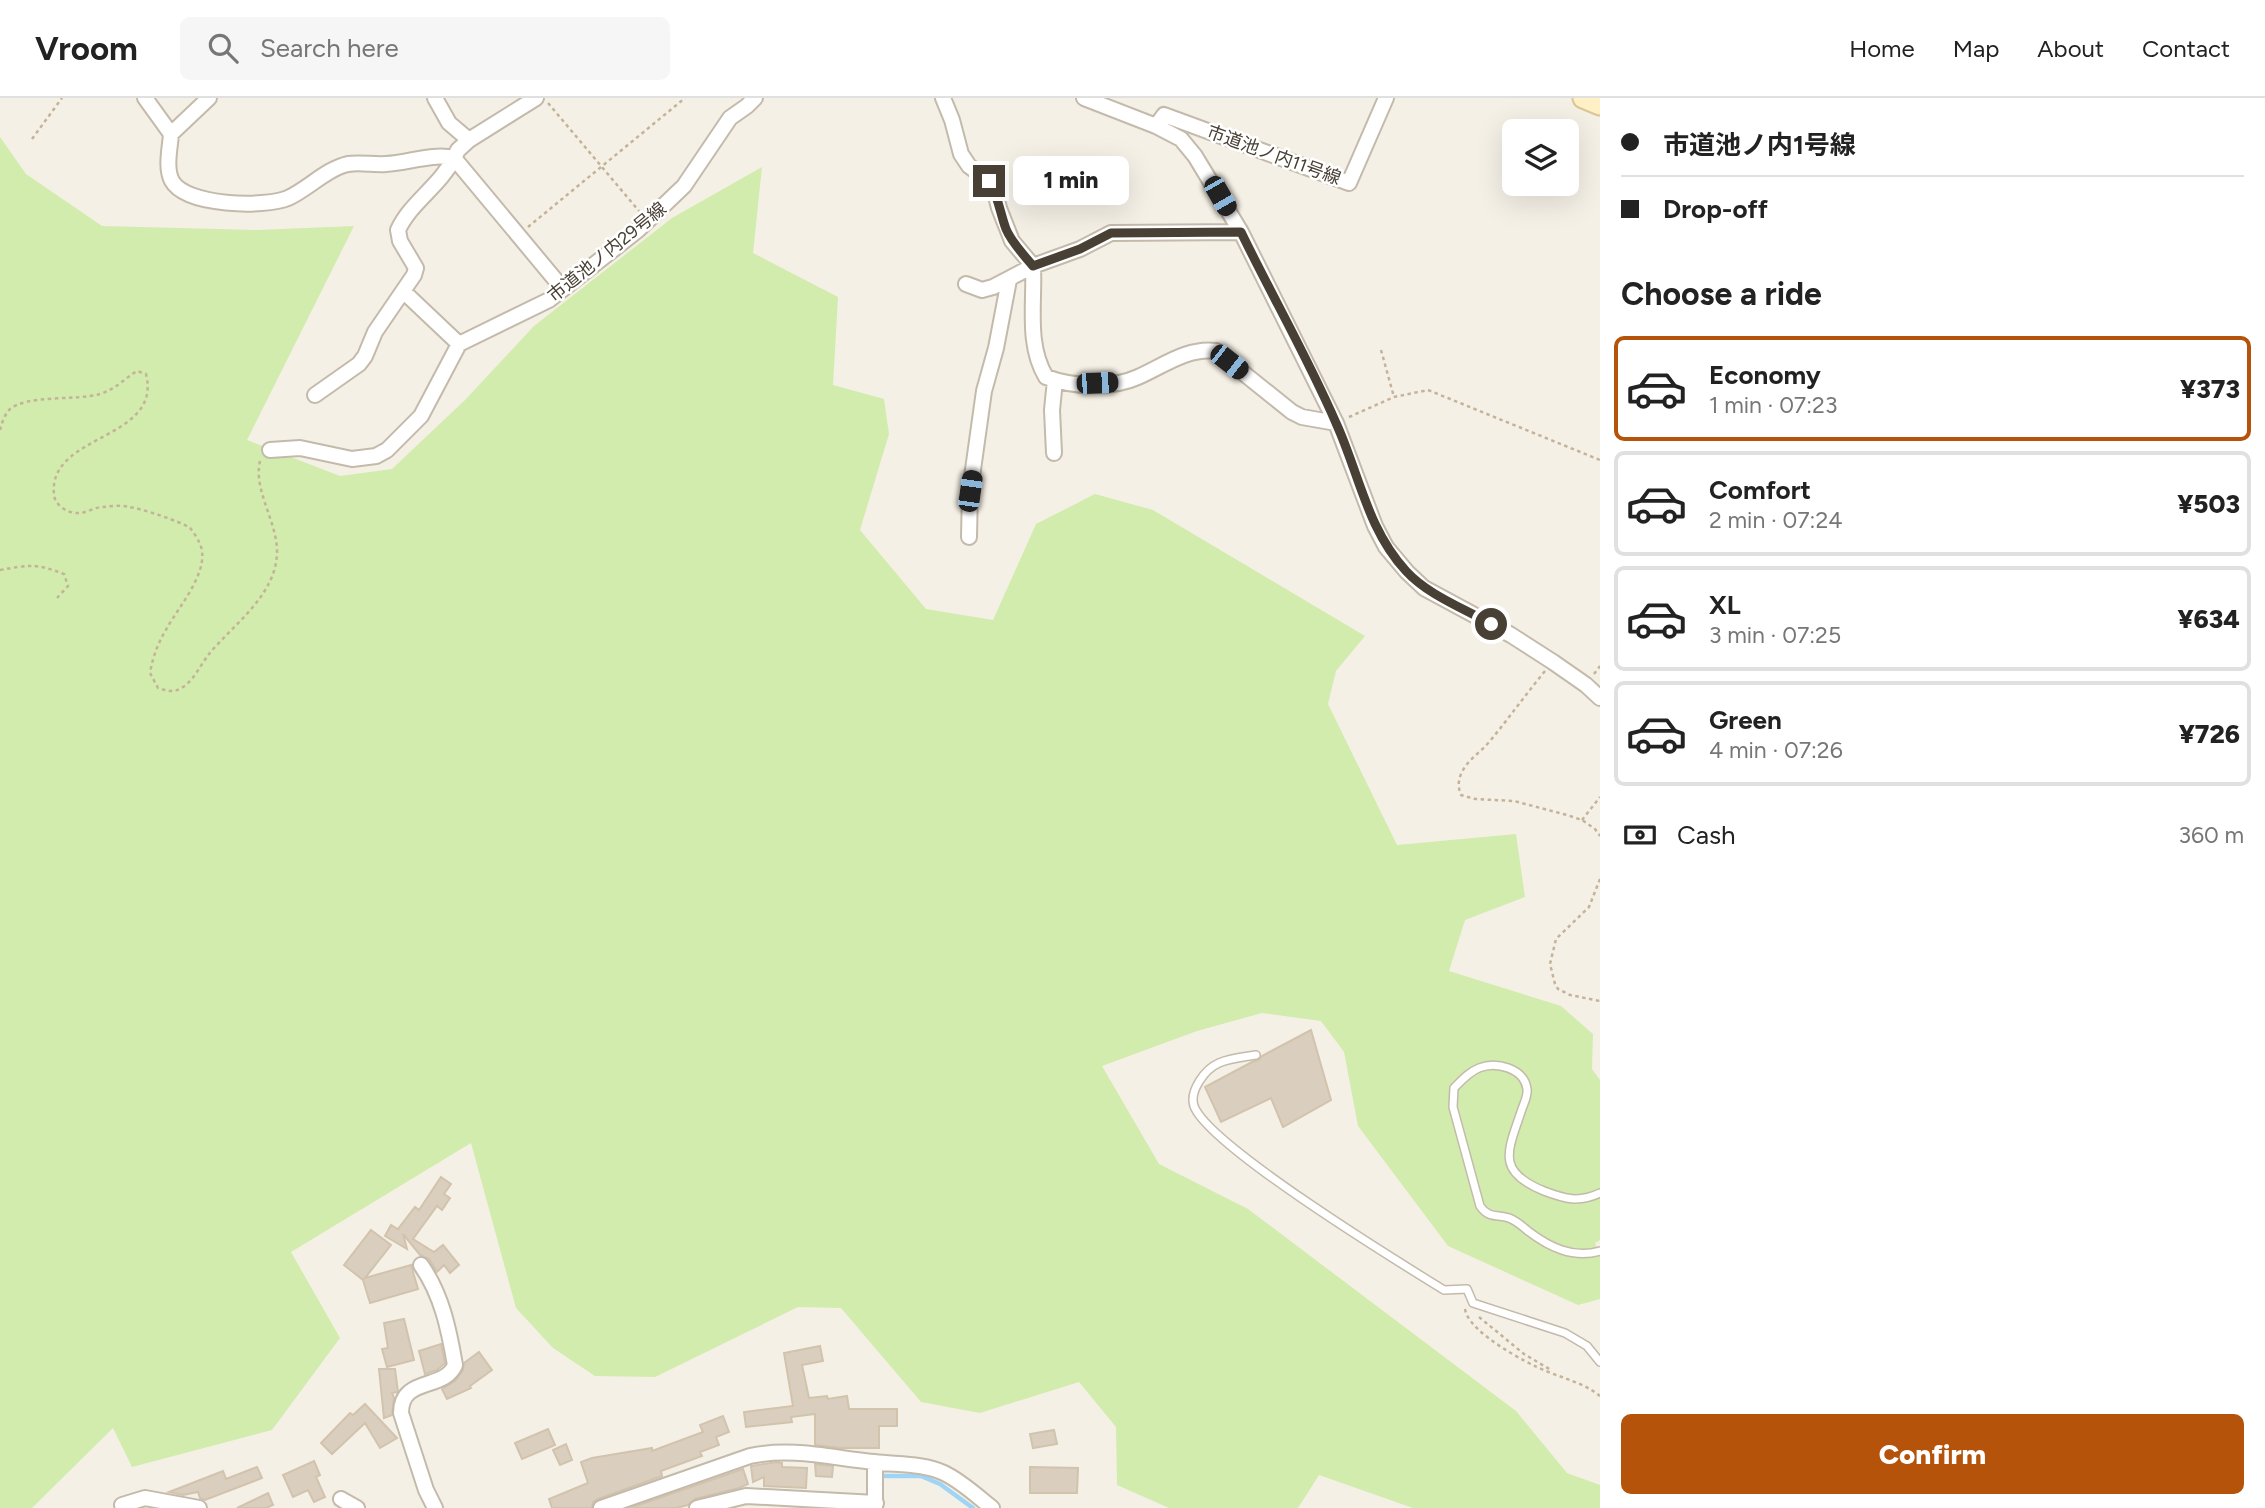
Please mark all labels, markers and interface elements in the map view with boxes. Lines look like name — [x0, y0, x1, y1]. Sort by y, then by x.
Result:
search box — [180, 17, 670, 80]
text: Vroom — [35, 29, 138, 68]
icon: search — [204, 29, 242, 67]
text: Search here — [260, 32, 399, 64]
text: Home — [1849, 34, 1915, 63]
text: Map — [1953, 34, 1999, 63]
text: About — [2037, 34, 2104, 63]
text: Contact — [2142, 34, 2230, 63]
map controls — [1502, 119, 1579, 196]
button: layers — [1502, 119, 1579, 196]
street label: 市道池ノ内11号線 — [1204, 121, 1344, 189]
text: 市道池ノ内1号線 — [1663, 129, 1856, 161]
callout: 1 min — [1014, 156, 1129, 206]
route end — [973, 165, 1005, 197]
text: 1 min — [1044, 166, 1098, 194]
car — [1201, 173, 1240, 219]
text: Drop-off — [1663, 193, 1768, 225]
street label: 市道池ノ内29号線 — [543, 197, 671, 307]
text: Choose a ride — [1621, 275, 1822, 313]
car — [1206, 341, 1253, 383]
icon: car — [1625, 357, 1688, 420]
text: Economy — [1709, 359, 1821, 391]
car — [1076, 372, 1119, 394]
text: ¥373 — [2180, 373, 2240, 405]
text: 1 min · 07:23 — [1709, 391, 1837, 419]
car — [957, 469, 984, 513]
icon: car — [1625, 472, 1688, 535]
text: Comfort — [1709, 474, 1811, 506]
text: ¥503 — [2177, 488, 2240, 520]
text: 2 min · 07:24 — [1709, 506, 1843, 534]
icon: car — [1625, 587, 1688, 650]
text: XL — [1709, 589, 1741, 621]
text: ¥634 — [2177, 603, 2240, 635]
route start — [1475, 608, 1507, 640]
text: 3 min · 07:25 — [1709, 621, 1841, 649]
icon: car — [1625, 702, 1688, 765]
text: Green — [1709, 704, 1782, 736]
text: ¥726 — [2179, 718, 2240, 750]
text: 4 min · 07:26 — [1709, 736, 1843, 764]
icon: cash — [1621, 816, 1659, 854]
text: Cash — [1677, 819, 1736, 851]
text: 360 m — [2178, 821, 2244, 849]
button: Confirm — [1621, 1414, 2244, 1494]

